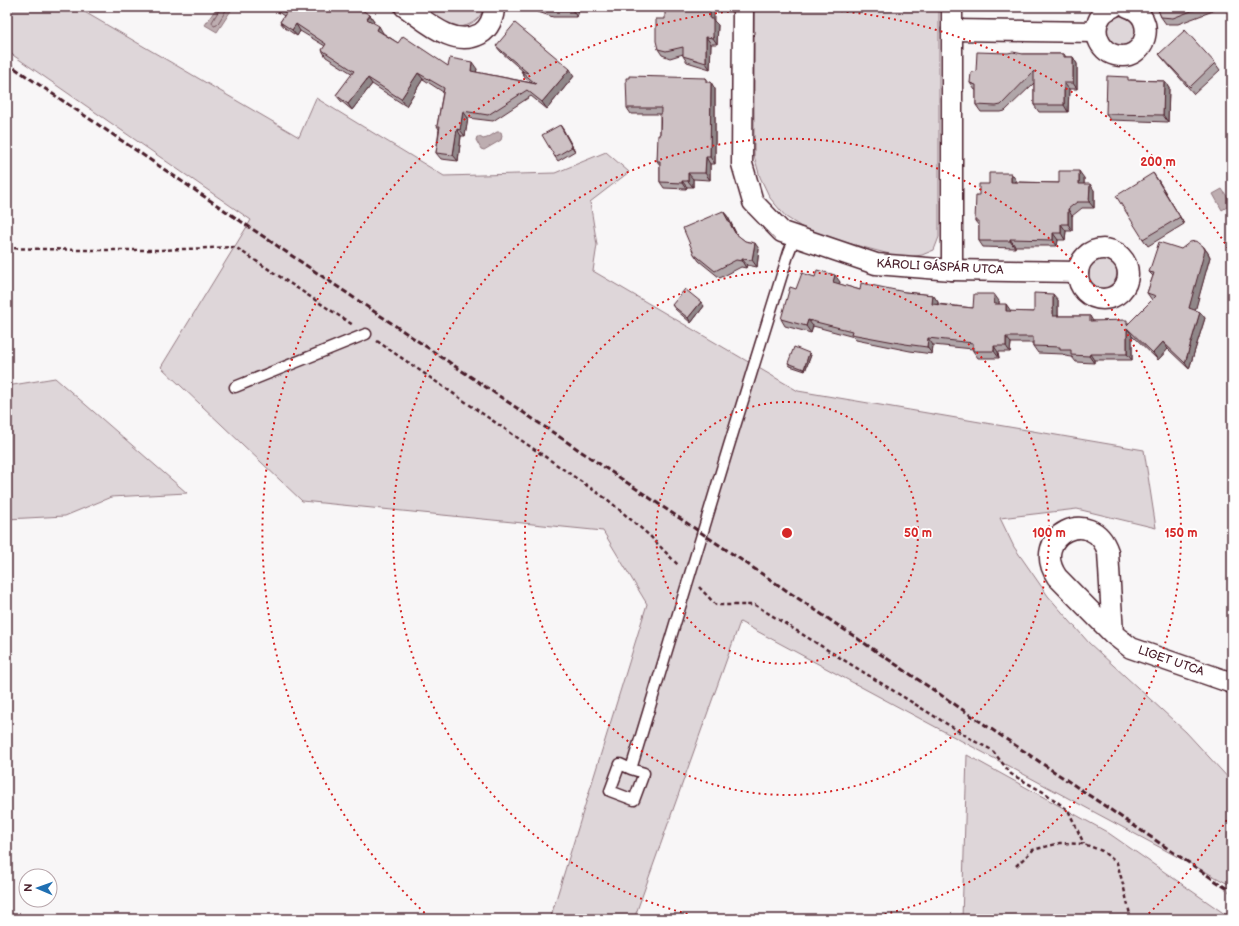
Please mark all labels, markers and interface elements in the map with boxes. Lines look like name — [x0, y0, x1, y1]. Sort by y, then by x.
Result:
text: 200 m — [1140, 155, 1176, 170]
street label: KÁROLI GÁSPÁR UTCA — [876, 254, 1005, 278]
centre of rings — [780, 526, 794, 540]
text: 50 m — [904, 526, 932, 541]
text: 100 m — [1032, 526, 1066, 541]
text: 150 m — [1165, 526, 1197, 541]
street label: LIGET UTCA — [1136, 643, 1207, 680]
north arrow — [18, 868, 58, 908]
text: N — [22, 883, 35, 892]

